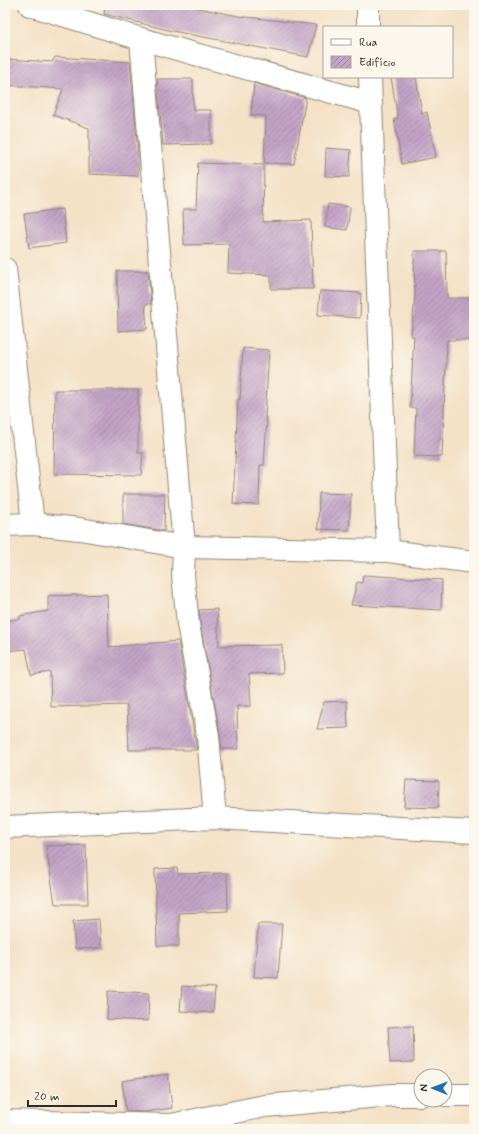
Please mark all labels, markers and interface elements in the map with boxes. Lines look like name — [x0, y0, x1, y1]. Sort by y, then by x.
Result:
legend — [323, 26, 453, 78]
text: Rua — [359, 35, 377, 51]
text: Edifício — [359, 55, 395, 71]
north arrow — [413, 1068, 453, 1108]
scale bar — [28, 1082, 116, 1108]
text: N — [417, 1084, 431, 1092]
text: 20 m — [34, 1089, 60, 1105]

